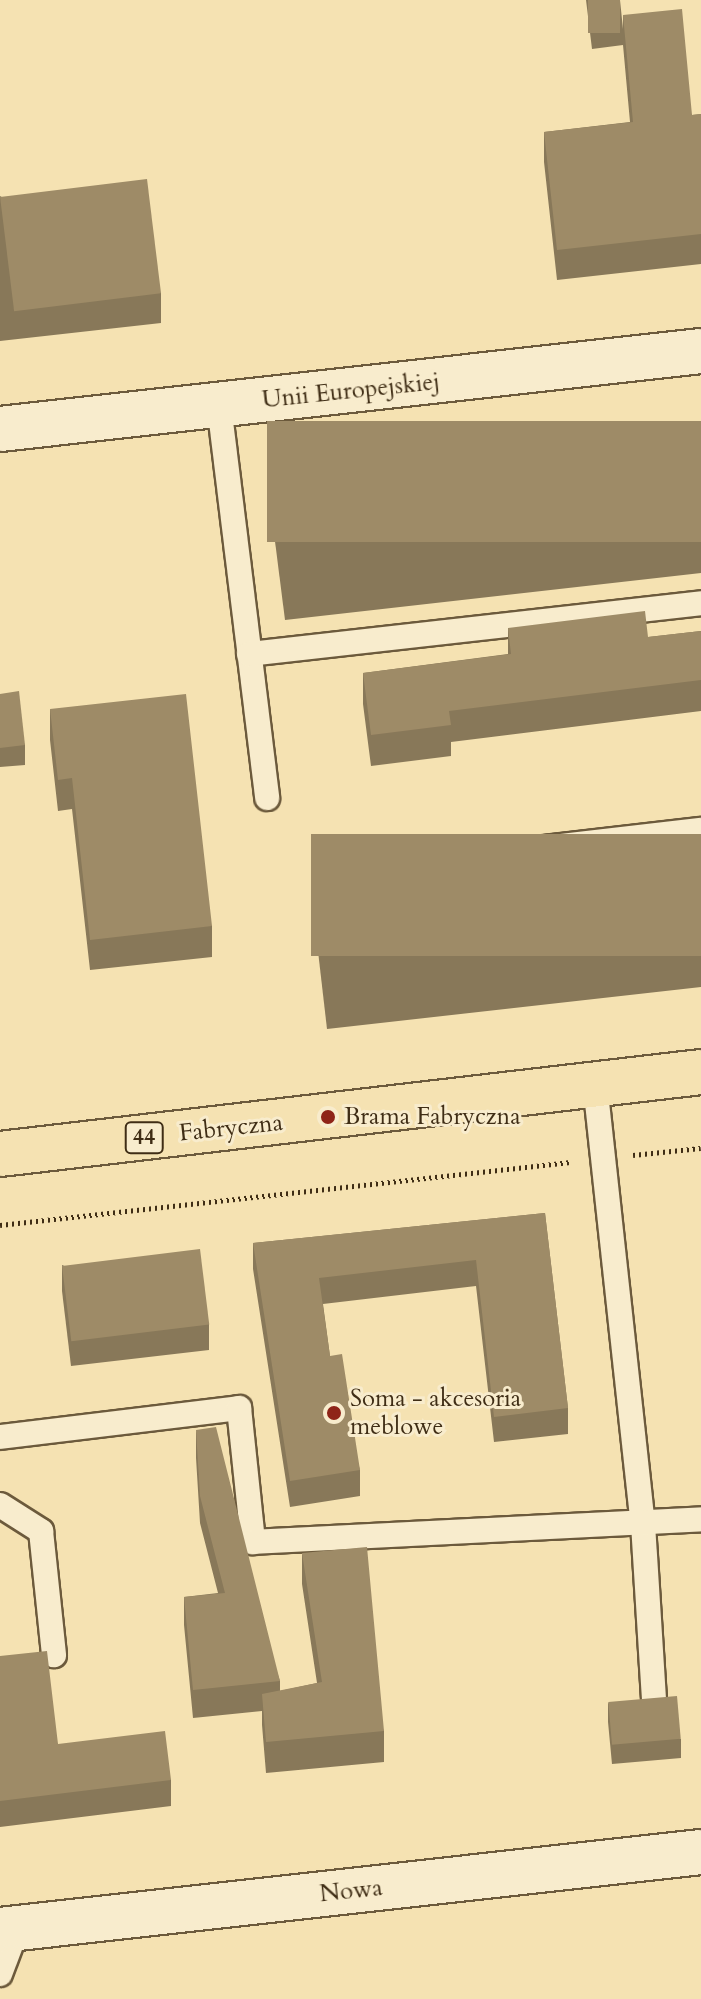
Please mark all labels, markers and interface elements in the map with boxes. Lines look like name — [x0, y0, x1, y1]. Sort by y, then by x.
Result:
street label: Unii Europejskiej — [261, 367, 441, 415]
place label: Brama Fabryczna — [344, 1103, 521, 1131]
street label: Fabryczna — [178, 1108, 284, 1148]
marker: Brama Fabryczna — [319, 1108, 337, 1126]
road number: 44 — [124, 1120, 164, 1156]
place label: Soma - akcesoria meblowe — [350, 1385, 521, 1441]
marker: Soma - akcesoria meblowe — [325, 1404, 343, 1422]
street label: Nowa — [318, 1873, 384, 1909]

